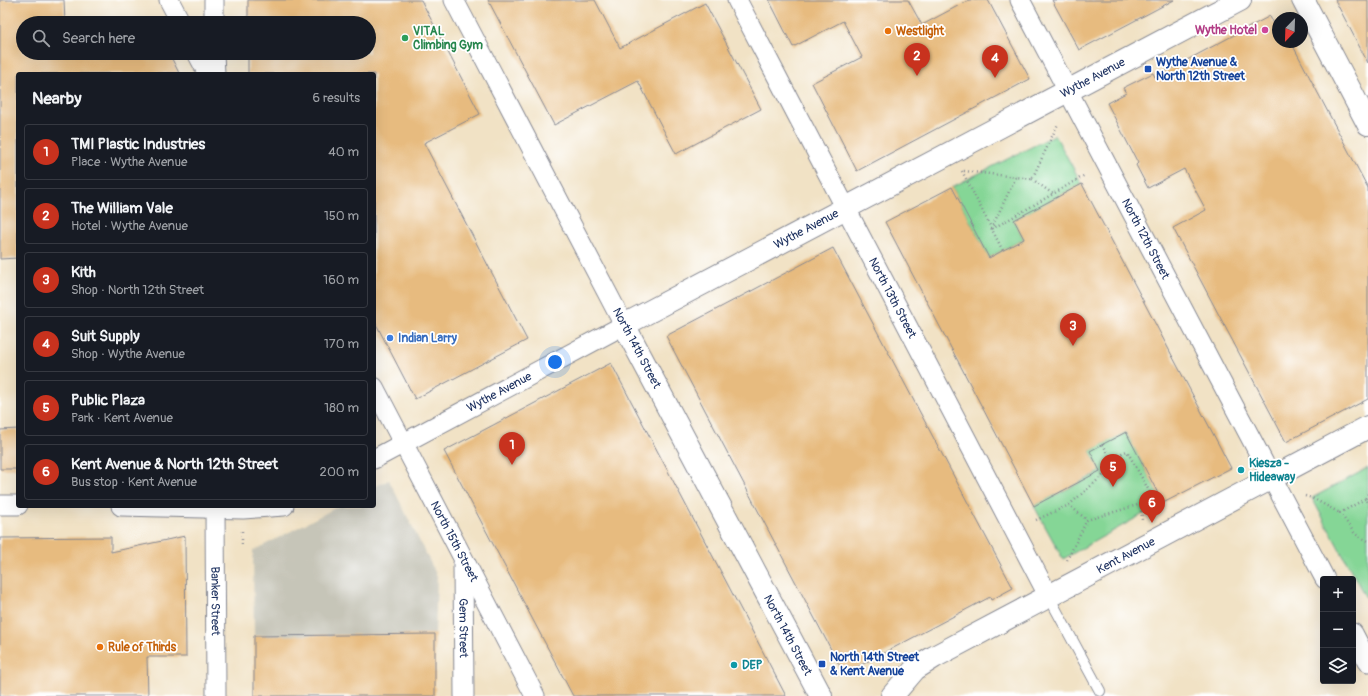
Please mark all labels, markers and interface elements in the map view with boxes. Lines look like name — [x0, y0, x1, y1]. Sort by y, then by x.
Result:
north arrow — [1272, 12, 1308, 48]
search box — [16, 16, 376, 60]
place label: Wythe Hotel — [1195, 23, 1257, 38]
place label: VITAL Climbing Gym — [413, 24, 483, 53]
place label: Westlight — [896, 24, 945, 39]
marker: Wythe Hotel — [1260, 25, 1270, 35]
marker: Westlight — [883, 26, 893, 36]
icon: search — [30, 27, 52, 49]
text: Search here — [62, 29, 135, 48]
marker: VITAL Climbing Gym — [400, 33, 410, 43]
pin: 2 — [904, 43, 930, 76]
pin: 4 — [982, 45, 1008, 78]
street label: Wythe Avenue — [1058, 55, 1128, 101]
place label: Wythe Avenue & North 12th Street — [1156, 55, 1246, 84]
marker: Wythe Avenue & North 12th Street — [1143, 64, 1153, 74]
text: Nearby — [32, 88, 81, 109]
text: 6 results — [313, 90, 360, 106]
text: TMI Plastic Industries — [71, 135, 205, 154]
text: 1 — [43, 144, 49, 160]
text: 40 m — [328, 144, 359, 160]
text: Place · Wythe Avenue — [71, 154, 187, 170]
street label: North 12th Street — [1118, 196, 1173, 282]
text: The William Vale — [71, 199, 173, 218]
street label: Wythe Avenue — [771, 206, 841, 253]
text: 2 — [42, 208, 50, 224]
text: 150 m — [324, 208, 359, 224]
text: Hotel · Wythe Avenue — [71, 218, 188, 234]
street label: North 13th Street — [865, 255, 920, 341]
text: Kith — [71, 263, 96, 282]
text: 3 — [42, 272, 50, 288]
text: 160 m — [323, 272, 359, 288]
text: Shop · North 12th Street — [71, 282, 204, 298]
street label: North 14th Street — [609, 305, 664, 391]
pin: 3 — [1060, 313, 1086, 346]
text: Suit Supply — [71, 327, 140, 346]
place label: Indian Larry — [398, 331, 458, 346]
marker: Indian Larry — [385, 333, 395, 343]
text: 4 — [42, 336, 50, 352]
text: 170 m — [324, 336, 359, 352]
text: Shop · Wythe Avenue — [71, 346, 185, 362]
your location — [545, 352, 565, 372]
street label: Wythe Avenue — [464, 369, 534, 416]
text: Public Plaza — [71, 391, 145, 410]
text: 5 — [42, 400, 50, 416]
text: 180 m — [324, 400, 359, 416]
text: Park · Kent Avenue — [71, 410, 173, 426]
pin: 1 — [499, 432, 525, 465]
pin: 5 — [1100, 454, 1126, 487]
text: Kent Avenue & North 12th Street — [71, 455, 278, 474]
place label: Kiesza - Hideaway — [1249, 456, 1296, 485]
text: 6 — [42, 464, 50, 480]
text: 200 m — [320, 464, 359, 480]
marker: Kiesza - Hideaway — [1236, 465, 1246, 475]
text: Bus stop · Kent Avenue — [71, 474, 197, 490]
pin: 6 — [1139, 490, 1165, 523]
street label: North 15th Street — [427, 499, 481, 585]
street label: Kent Avenue — [1094, 534, 1158, 577]
street label: Banker Street — [207, 566, 223, 636]
map controls — [1320, 576, 1356, 684]
button: + — [1320, 576, 1356, 612]
street label: North 14th Street — [760, 592, 815, 678]
street label: Gem Street — [455, 598, 471, 658]
button: − — [1320, 612, 1356, 648]
place label: Rule of Thirds — [108, 640, 177, 655]
marker: Rule of Thirds — [95, 642, 105, 652]
button: layers — [1320, 648, 1356, 684]
place label: North 14th Street & Kent Avenue — [830, 650, 920, 679]
place label: DEP — [742, 658, 763, 673]
marker: North 14th Street & Kent Avenue — [817, 659, 827, 669]
marker: DEP — [729, 660, 739, 670]

